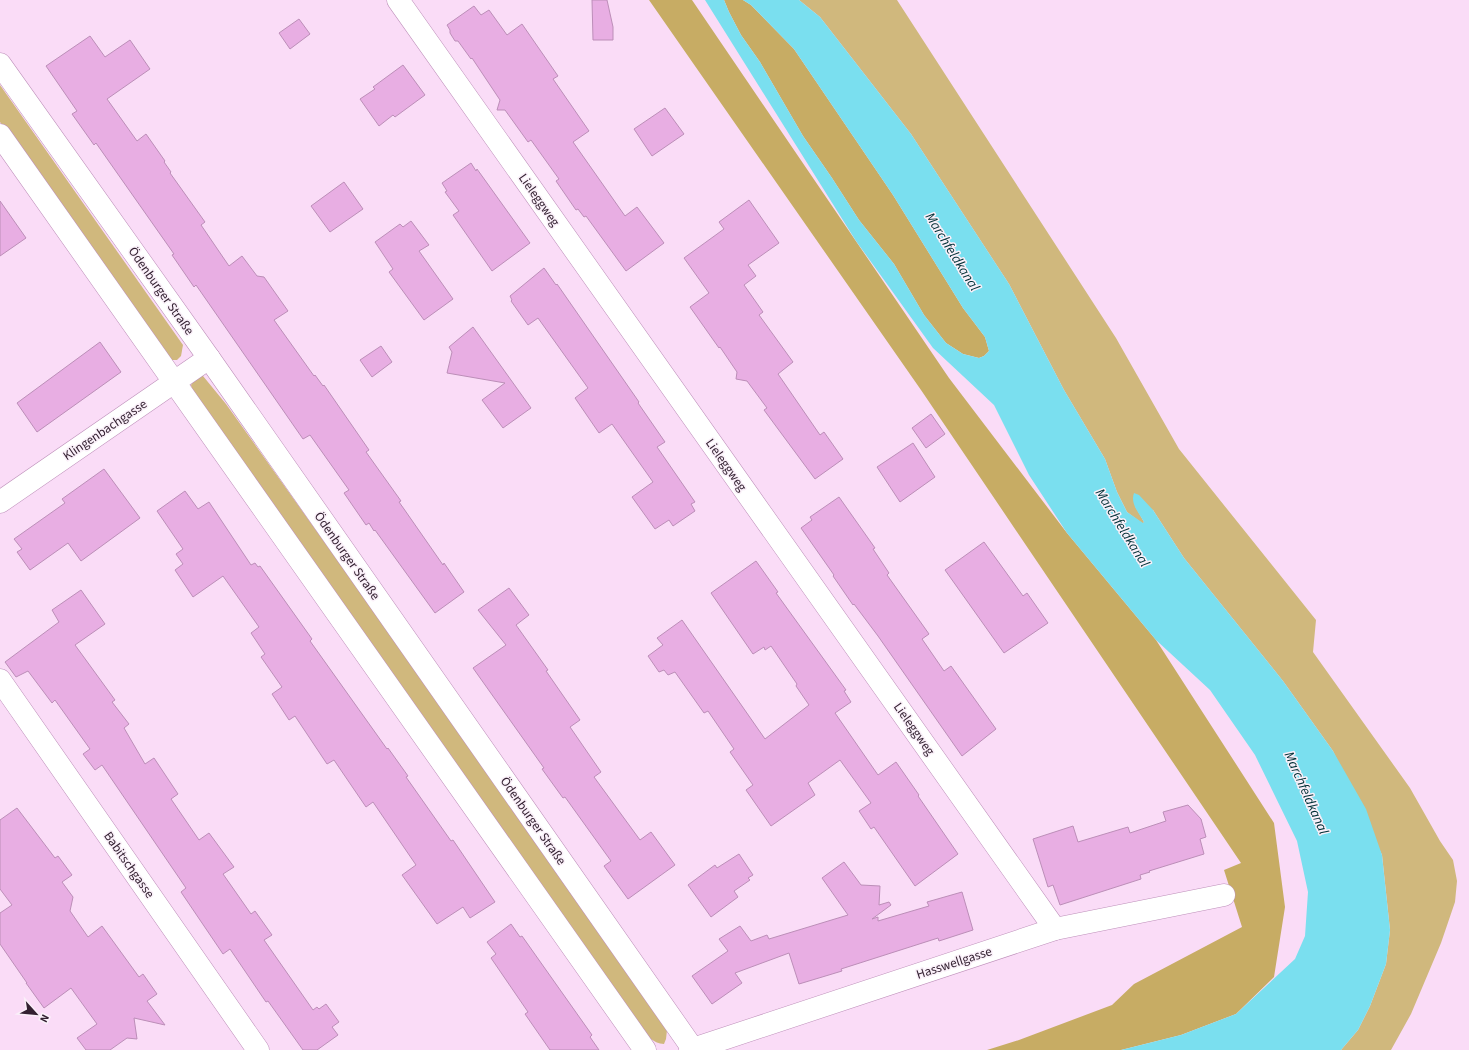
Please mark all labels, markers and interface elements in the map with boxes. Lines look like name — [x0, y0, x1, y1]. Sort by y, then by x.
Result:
street label: Lieleggweg — [514, 170, 564, 230]
water label: Marchfeldkanal — [920, 209, 984, 296]
street label: Ödenburger Straße — [124, 243, 198, 339]
street label: Klingenbachgasse — [59, 395, 151, 465]
street label: Lieleggweg — [701, 435, 751, 495]
water label: Marchfeldkanal — [1090, 485, 1154, 572]
street label: Ödenburger Straße — [310, 508, 384, 604]
street label: Lieleggweg — [889, 699, 939, 759]
water label: Marchfeldkanal — [1279, 748, 1333, 838]
street label: Ödenburger Straße — [496, 773, 570, 869]
street label: Babitschgasse — [99, 828, 159, 902]
street label: Hasswellgasse — [914, 942, 994, 984]
north arrow — [16, 994, 56, 1034]
text: N — [36, 1012, 53, 1025]

